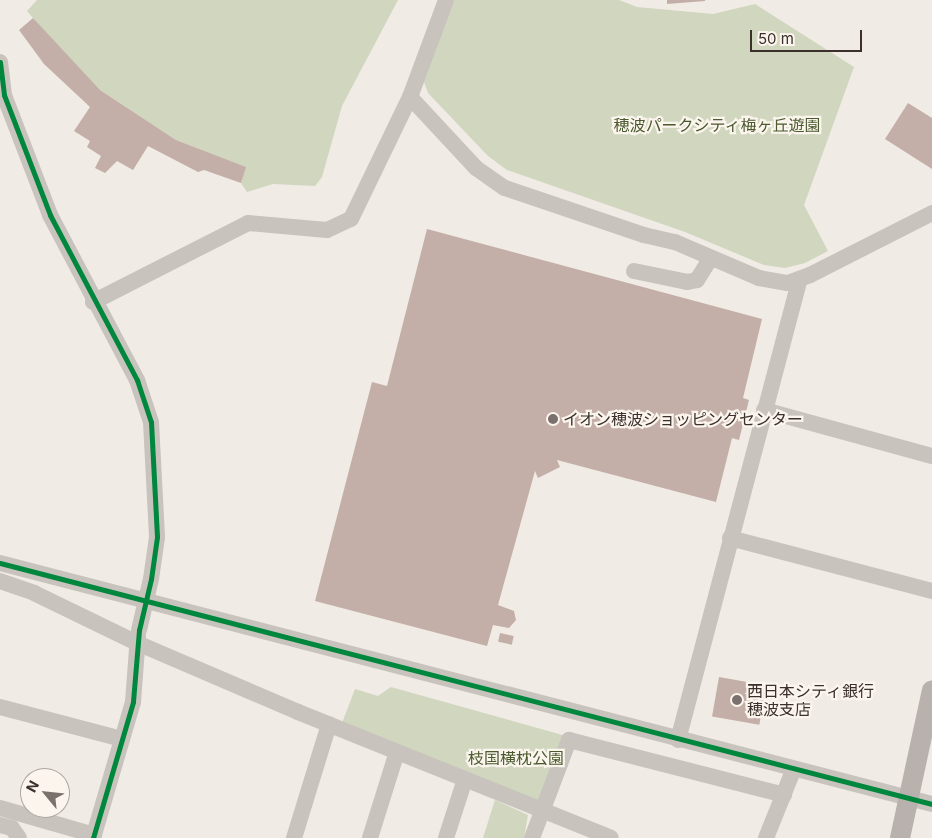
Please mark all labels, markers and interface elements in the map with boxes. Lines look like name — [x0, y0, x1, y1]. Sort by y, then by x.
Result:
scale bar — [752, 20, 864, 52]
text: 50 m — [758, 29, 794, 48]
park label: 穂波パークシティ梅ヶ丘遊園 — [613, 115, 821, 135]
place label: イオン穂波ショッピングセンター — [563, 409, 803, 429]
marker: イオン穂波ショッピングセンター — [547, 413, 559, 425]
place label: 西日本シティ銀行 穂波支店 — [747, 681, 875, 719]
marker: 西日本シティ銀行 穂波支店 — [731, 694, 743, 706]
park label: 枝国横枕公園 — [468, 748, 564, 768]
north arrow — [20, 768, 70, 818]
text: N — [22, 777, 42, 795]

